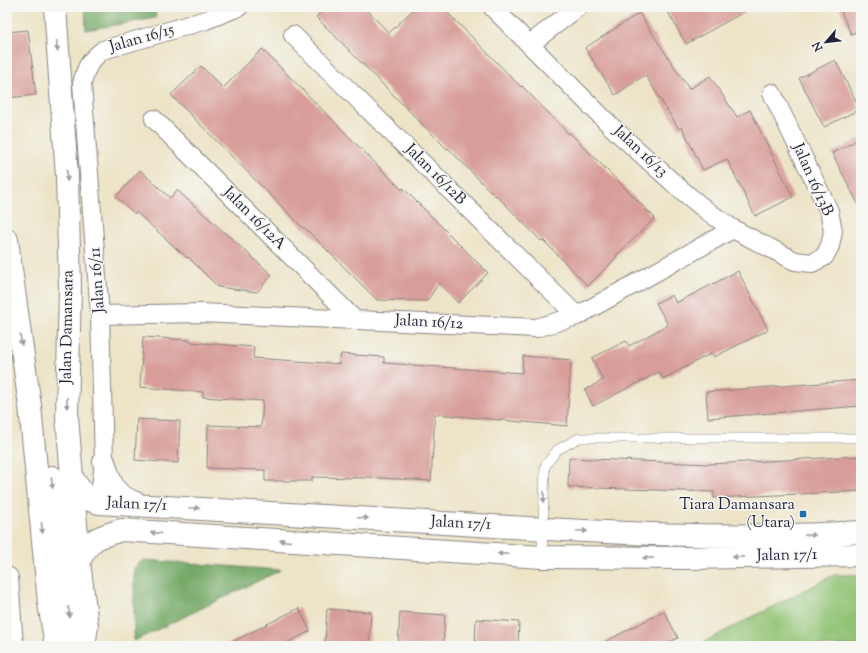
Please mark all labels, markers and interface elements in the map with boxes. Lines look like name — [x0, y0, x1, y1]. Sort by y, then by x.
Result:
street label: Jalan 16/15 — [106, 19, 178, 59]
north arrow — [806, 22, 846, 62]
text: N — [809, 38, 828, 55]
one-way arrow — [54, 40, 61, 52]
street label: Jalan 16/13 — [607, 120, 672, 183]
street label: Jalan 16/12B — [398, 138, 471, 211]
street label: Jalan 16/13B — [785, 139, 838, 220]
one-way arrow — [63, 170, 70, 182]
street label: Jalan 16/12A — [216, 181, 291, 256]
street label: Jalan 16/11 — [84, 246, 112, 315]
street label: Jalan Damansara — [55, 269, 81, 385]
street label: Jalan 16/12 — [393, 310, 464, 336]
one-way arrow — [18, 334, 24, 346]
one-way arrow — [64, 397, 71, 409]
one-way arrow — [49, 477, 55, 489]
one-way arrow — [541, 491, 547, 504]
street label: Jalan 17/1 — [105, 492, 168, 518]
place label: Tiara Damansara (Utara) — [679, 494, 796, 535]
one-way arrow — [188, 505, 201, 511]
marker: Tiara Damansara (Utara) — [798, 509, 808, 519]
street label: Jalan 17/1 — [429, 511, 492, 537]
one-way arrow — [357, 515, 369, 522]
one-way arrow — [39, 522, 45, 534]
one-way arrow — [576, 527, 588, 534]
one-way arrow — [149, 529, 162, 536]
one-way arrow — [804, 532, 817, 538]
one-way arrow — [279, 537, 291, 544]
street label: Jalan 17/1 — [756, 544, 818, 568]
one-way arrow — [497, 551, 509, 558]
one-way arrow — [731, 554, 744, 560]
one-way arrow — [641, 555, 654, 561]
one-way arrow — [66, 606, 72, 618]

